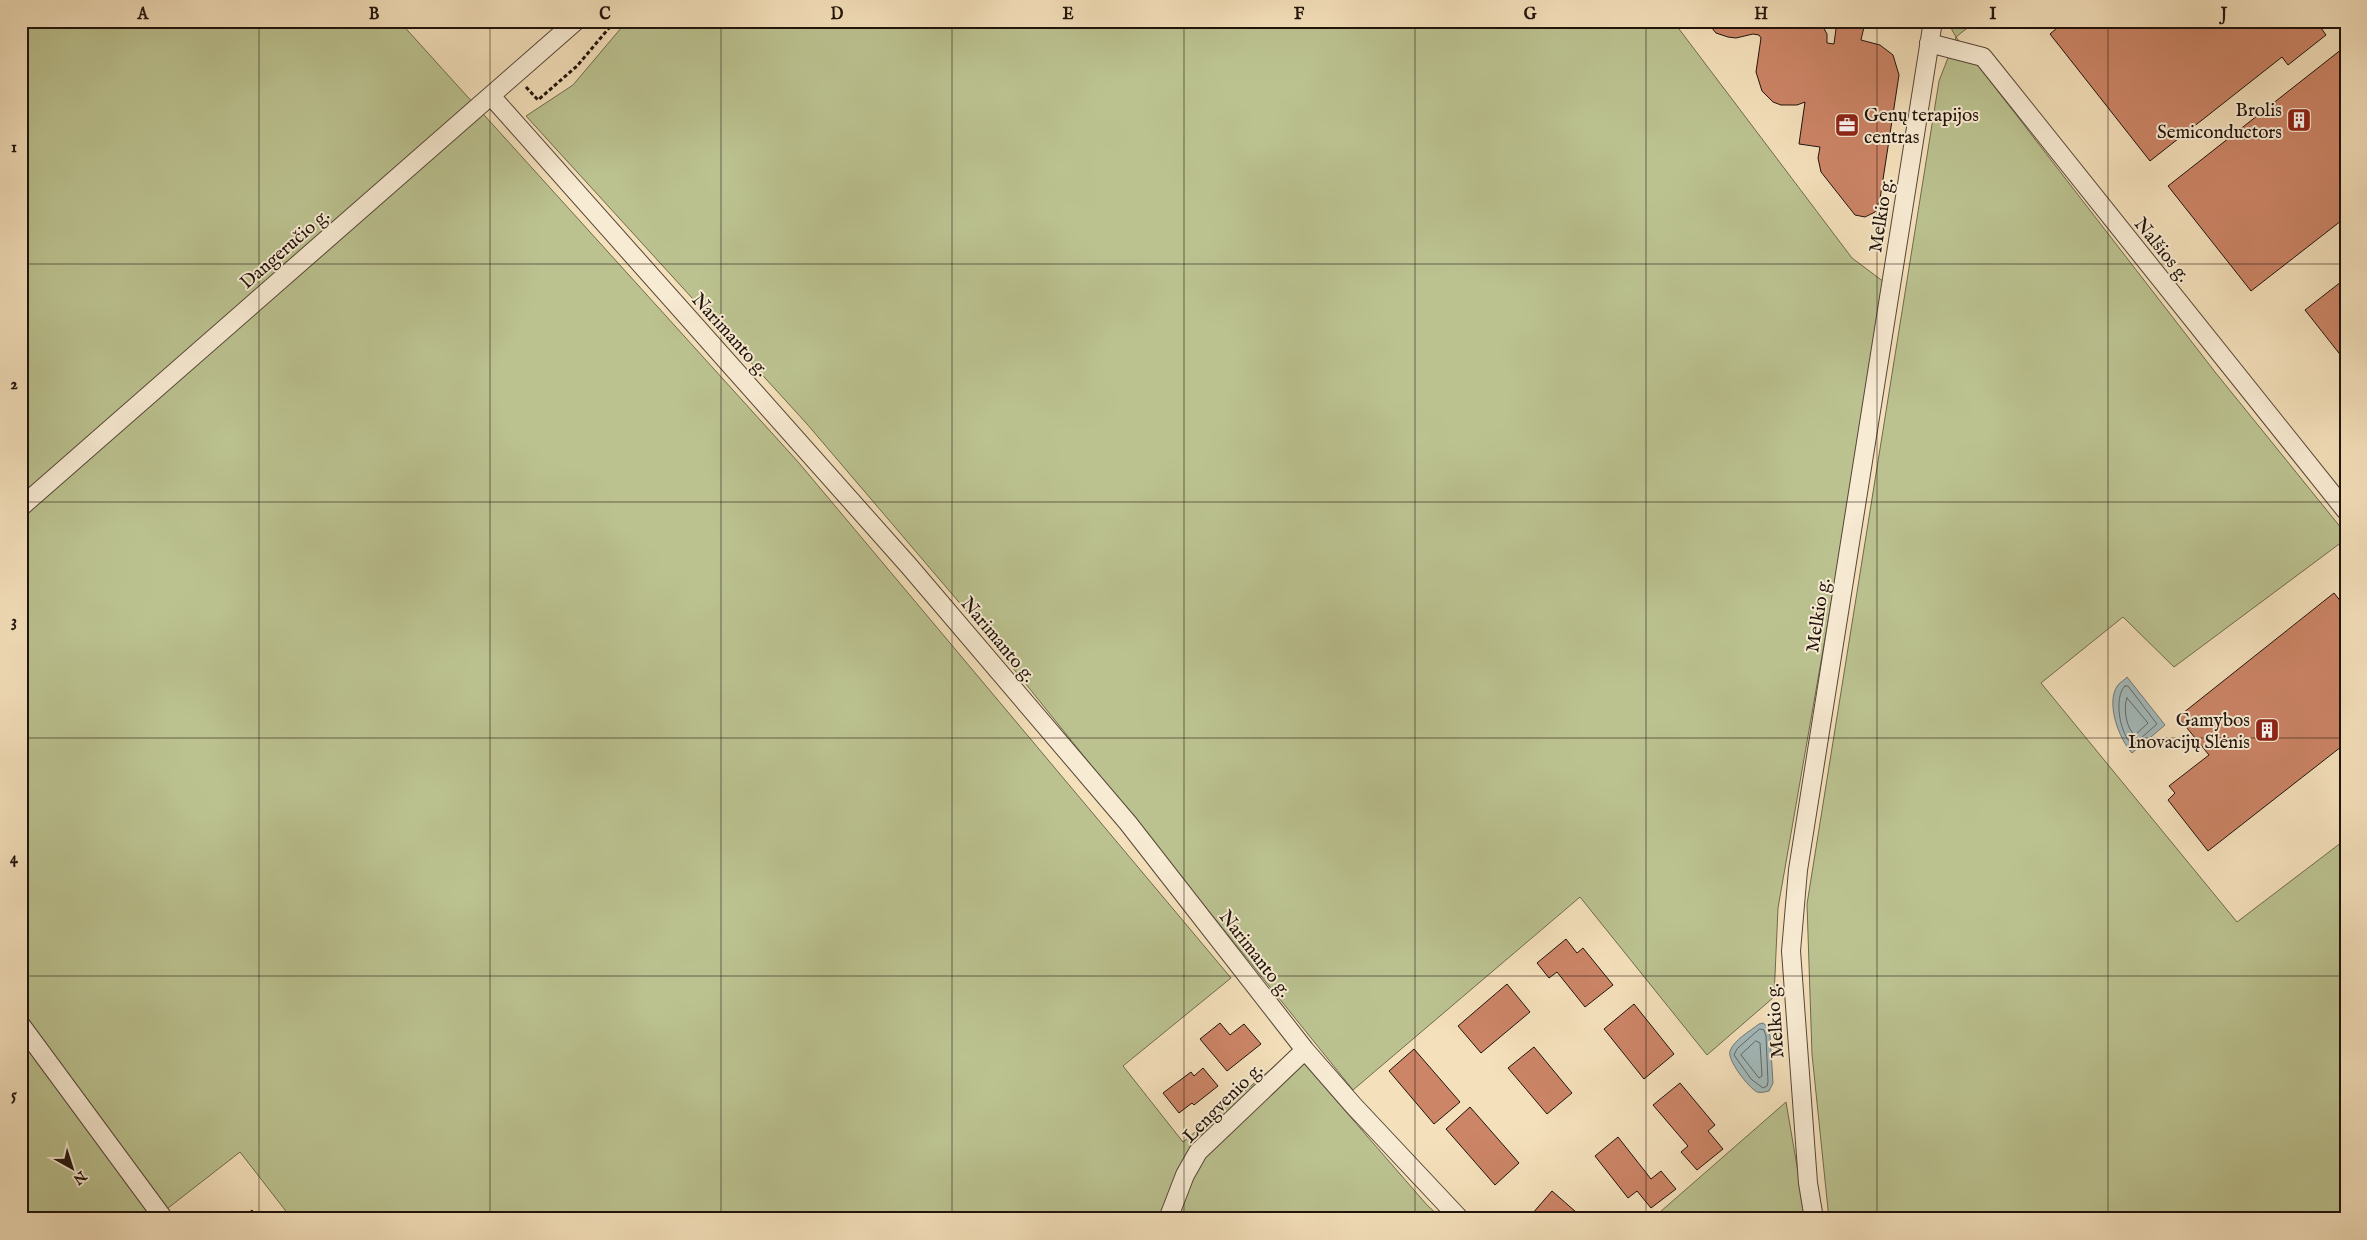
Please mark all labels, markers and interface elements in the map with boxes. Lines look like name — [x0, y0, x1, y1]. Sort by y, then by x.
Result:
text: A — [137, 5, 150, 25]
text: B — [369, 5, 380, 25]
text: C — [599, 5, 611, 25]
text: D — [831, 5, 844, 25]
text: E — [1062, 5, 1074, 25]
text: F — [1294, 5, 1305, 25]
text: G — [1524, 5, 1537, 25]
text: H — [1754, 5, 1768, 25]
text: I — [1990, 5, 1997, 25]
text: J — [2219, 5, 2228, 25]
place label: Brolis Semiconductors — [2157, 99, 2282, 145]
place label: Genų terapijos centras — [1864, 104, 1979, 150]
building icon: Brolis Semiconductors — [2286, 107, 2312, 133]
office icon: Genų terapijos centras — [1834, 112, 1860, 138]
text: 1 — [11, 138, 17, 158]
street label: Melkio g. — [1864, 176, 1900, 254]
street label: Dangeručio g. — [235, 204, 335, 295]
street label: Nalšios g. — [2128, 213, 2195, 287]
street label: Narimanto g. — [686, 289, 773, 382]
text: 2 — [10, 375, 18, 395]
street label: Melkio g. — [1801, 576, 1837, 654]
street label: Narimanto g. — [955, 593, 1040, 688]
text: 3 — [11, 612, 17, 632]
place label: Gamybos Inovacijų Slėnis — [2128, 709, 2250, 755]
building icon: Gamybos Inovacijų Slėnis — [2254, 717, 2280, 743]
text: 4 — [10, 849, 19, 869]
street label: Narimanto g. — [1213, 906, 1296, 1003]
street label: Melkio g. — [1761, 982, 1791, 1059]
street label: Lengvenio g. — [1178, 1058, 1269, 1149]
text: 5 — [11, 1086, 17, 1106]
north arrow — [48, 1142, 98, 1192]
text: N — [69, 1166, 91, 1188]

